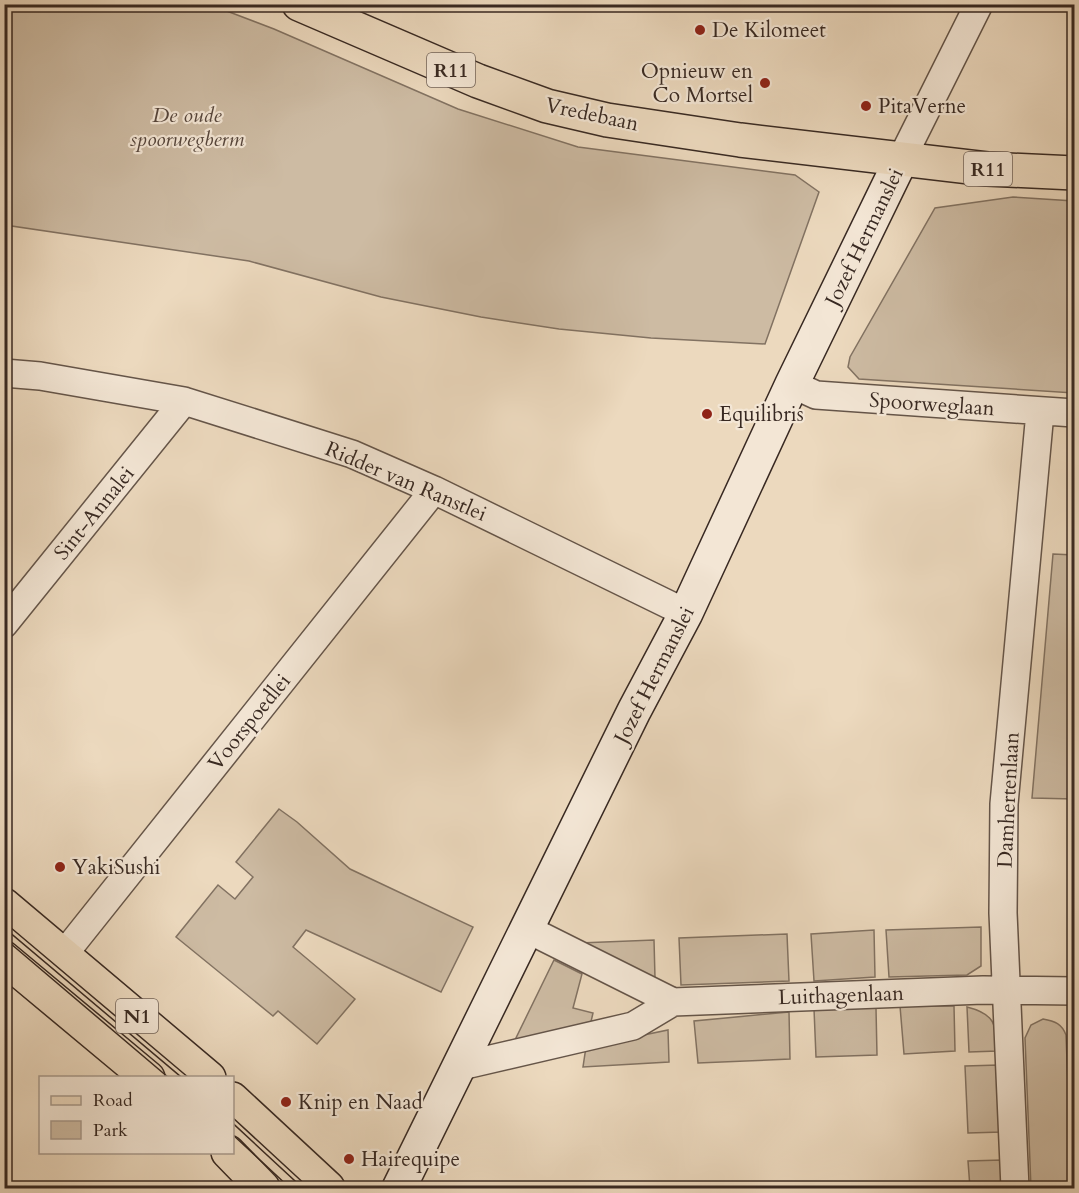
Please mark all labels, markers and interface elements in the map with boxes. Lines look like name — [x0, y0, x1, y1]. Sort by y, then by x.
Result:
place label: De Kilomeet — [712, 16, 826, 45]
marker: De Kilomeet — [693, 23, 707, 37]
road number: R11 — [427, 53, 475, 87]
place label: Opnieuw en Co Mortsel — [641, 57, 753, 110]
marker: Opnieuw en Co Mortsel — [758, 76, 772, 90]
street label: Vredebaan — [543, 90, 641, 139]
place label: PitaVerne — [878, 92, 966, 121]
marker: PitaVerne — [859, 99, 873, 113]
park label: De oude spoorwegberm — [130, 101, 244, 154]
road number: R11 — [964, 152, 1012, 186]
street label: Jozef Hermanslei — [817, 163, 911, 314]
street label: Spoorweglaan — [868, 386, 996, 423]
place label: Equilibris — [719, 400, 804, 429]
marker: Equilibris — [700, 407, 714, 421]
street label: Ridder van Ranstlei — [321, 434, 491, 529]
street label: Sint-Annalei — [48, 460, 141, 566]
street label: Jozef Hermanslei — [606, 601, 702, 752]
street label: Voorspoedlei — [201, 668, 297, 777]
street label: Damhertenlaan — [990, 731, 1027, 869]
place label: YakiSushi — [72, 853, 160, 882]
marker: YakiSushi — [53, 860, 67, 874]
street label: Luithagenlaan — [778, 979, 905, 1012]
road number: N1 — [116, 999, 158, 1033]
legend — [39, 1076, 234, 1154]
text: Road — [93, 1088, 133, 1113]
place label: Knip en Naad — [298, 1088, 423, 1117]
marker: Knip en Naad — [279, 1095, 293, 1109]
text: Park — [93, 1118, 128, 1143]
place label: Hairequipe — [361, 1145, 460, 1174]
marker: Hairequipe — [342, 1152, 356, 1166]

